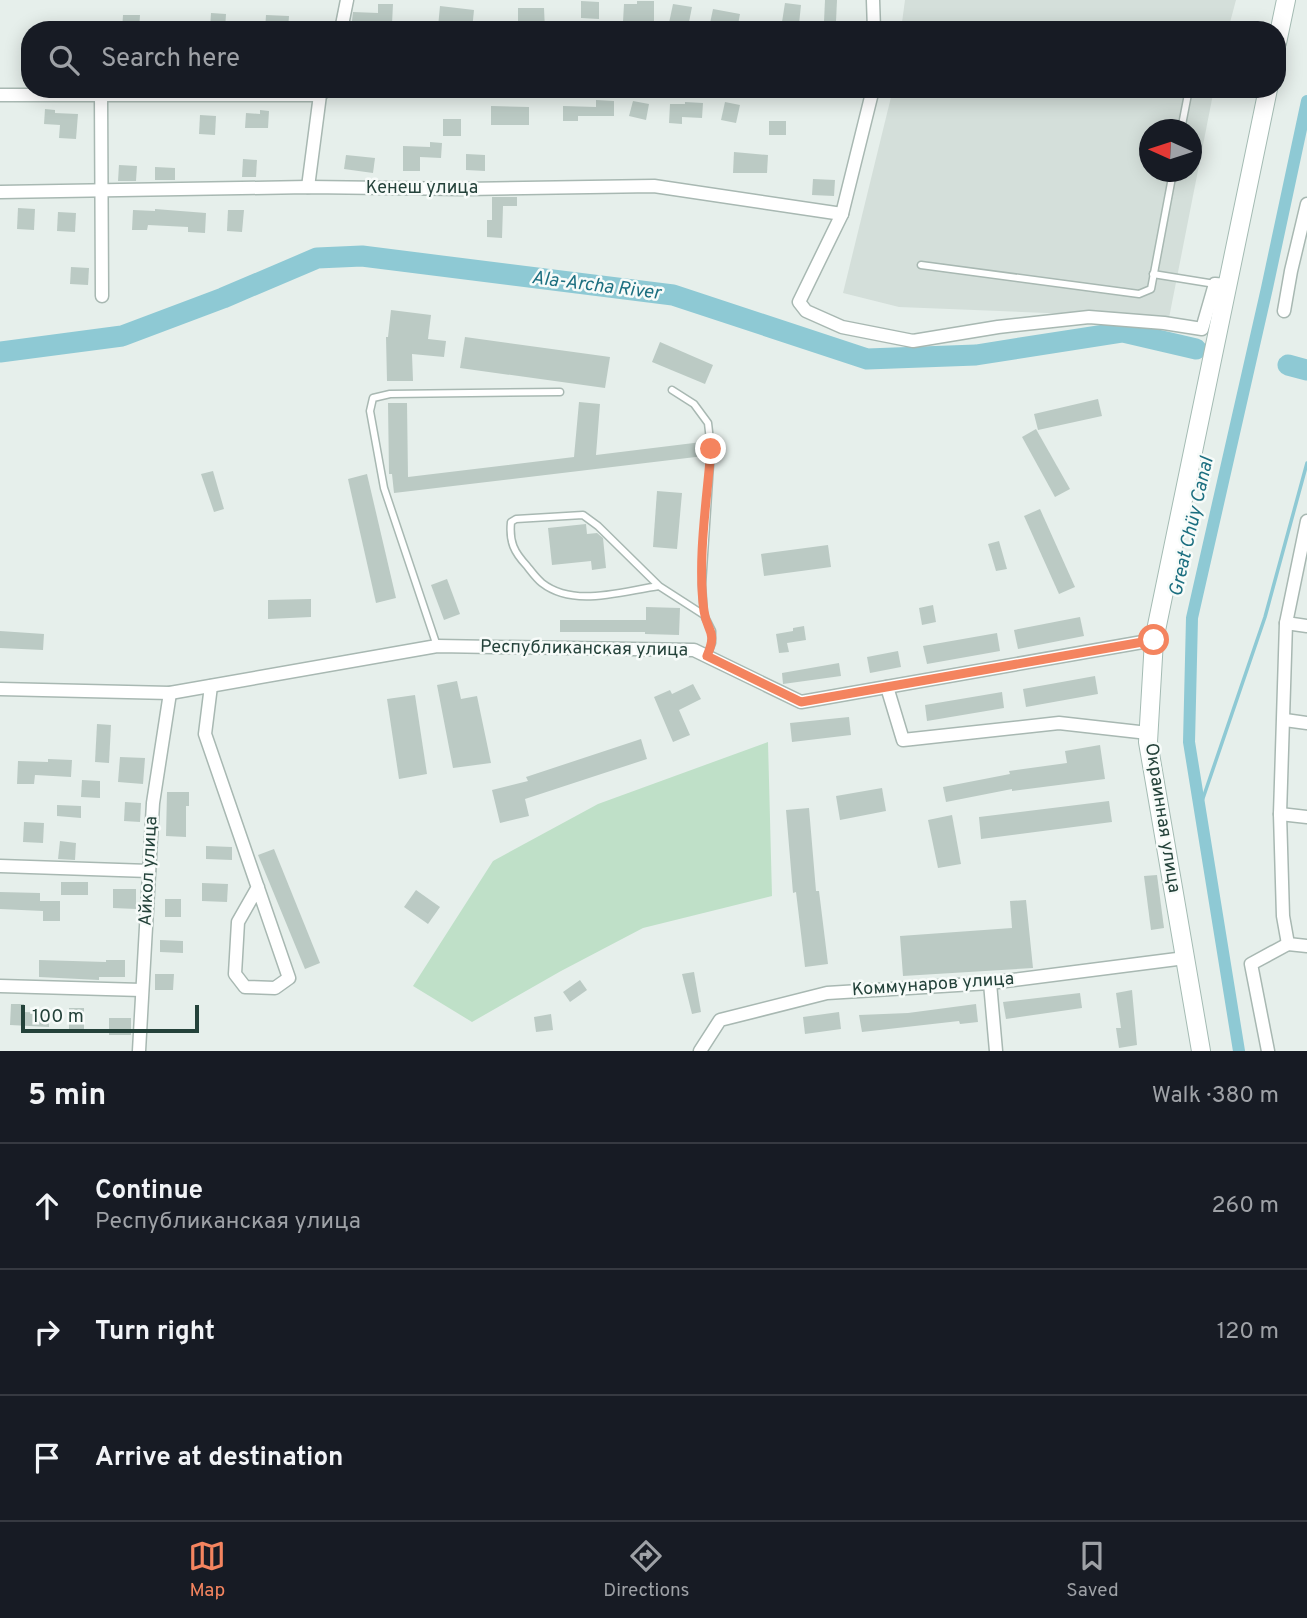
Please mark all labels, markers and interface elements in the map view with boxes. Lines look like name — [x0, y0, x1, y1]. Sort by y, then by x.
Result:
search box — [21, 21, 1286, 98]
icon: search — [45, 41, 83, 79]
text: Search here — [101, 43, 240, 76]
north arrow — [1139, 119, 1202, 182]
street label: Кенеш улица — [366, 177, 478, 200]
water label: Ala-Archa River — [530, 266, 664, 306]
route end — [695, 433, 726, 464]
water label: Great Chüy Canal — [1164, 454, 1220, 599]
route start — [1138, 624, 1169, 655]
street label: Республиканская улица — [480, 636, 688, 662]
street label: Окраинная улица — [1139, 742, 1185, 894]
street label: Айкол улица — [135, 815, 163, 927]
street label: Коммунаров улица — [851, 968, 1015, 1002]
scale bar — [21, 1002, 200, 1034]
text: 100 m — [32, 1005, 84, 1029]
text: 5 min — [28, 1078, 106, 1115]
text: Walk · 380 m — [1152, 1082, 1279, 1111]
text: Continue — [95, 1175, 203, 1208]
icon: ahead — [28, 1187, 66, 1225]
text: 260 m — [1212, 1192, 1279, 1221]
text: Республиканская улица — [95, 1208, 361, 1237]
icon: right — [28, 1313, 66, 1351]
text: Turn right — [95, 1316, 215, 1349]
text: 120 m — [1217, 1318, 1279, 1347]
icon: arrive — [28, 1439, 66, 1477]
text: Arrive at destination — [95, 1442, 343, 1475]
tab: Map — [188, 1537, 226, 1603]
tab: Directions — [603, 1537, 690, 1603]
tab: Saved — [1066, 1537, 1119, 1603]

